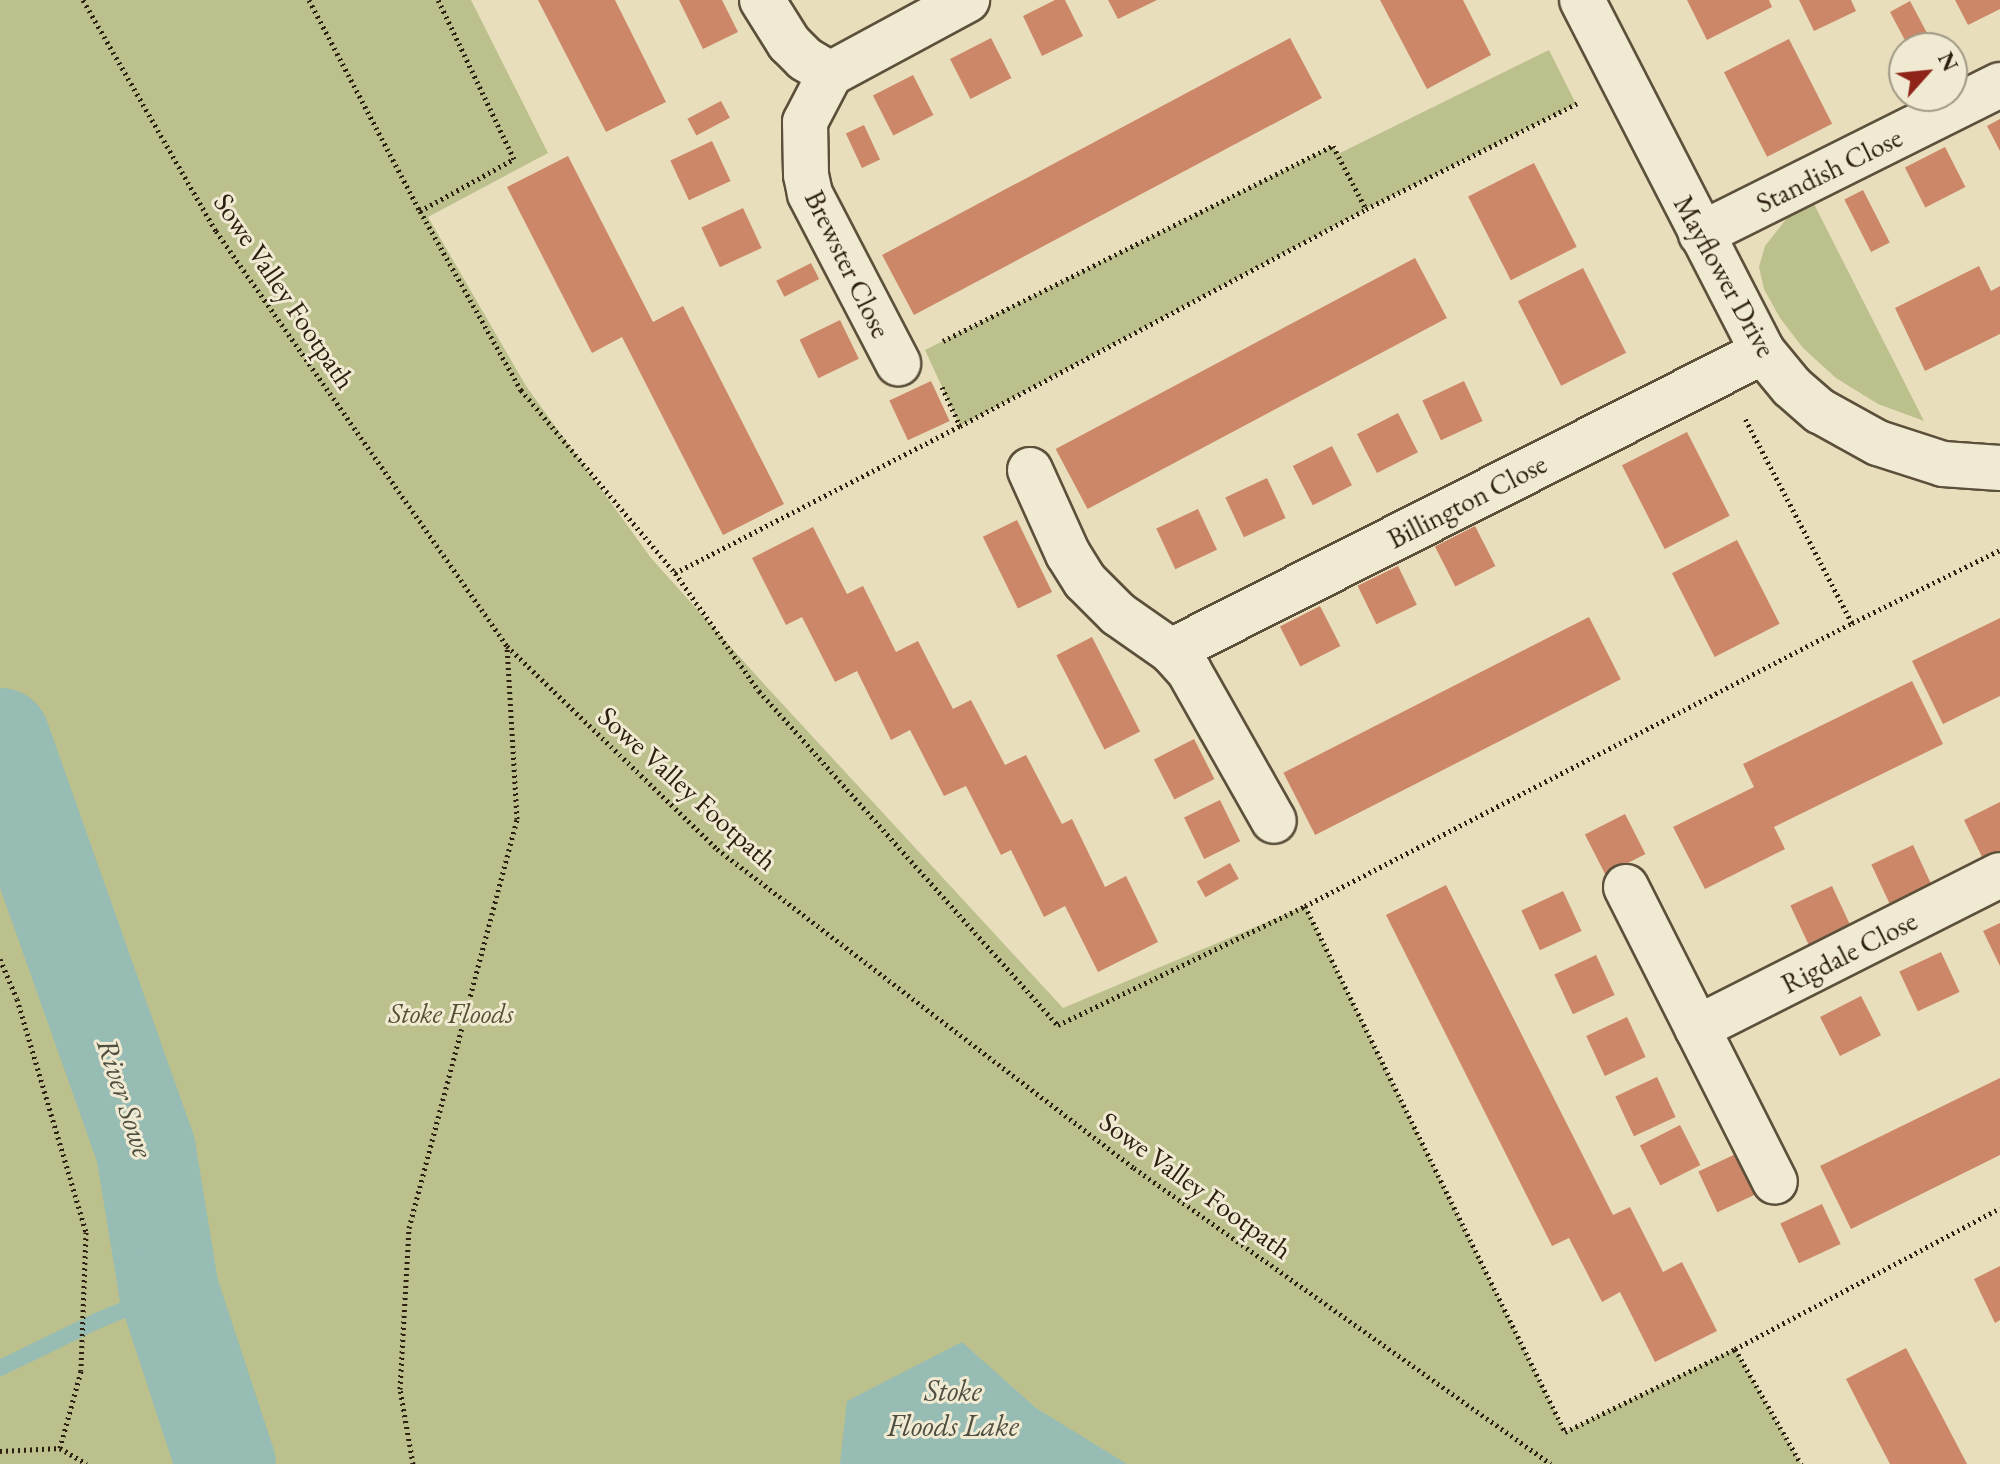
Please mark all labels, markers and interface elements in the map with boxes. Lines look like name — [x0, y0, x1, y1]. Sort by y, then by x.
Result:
north arrow — [1888, 32, 1968, 112]
text: N — [1931, 47, 1965, 76]
street label: Standish Close — [1751, 120, 1907, 220]
street label: Brewster Close — [798, 185, 898, 343]
street label: Sowe Valley Footpath — [207, 187, 363, 395]
street label: Mayflower Drive — [1667, 189, 1783, 363]
street label: Billington Close — [1382, 447, 1552, 555]
street label: Sowe Valley Footpath — [592, 699, 784, 877]
street label: Rigdale Close — [1775, 903, 1923, 1001]
park label: Stoke Floods — [389, 996, 513, 1030]
water label: River Sowe — [89, 1034, 161, 1162]
street label: Sowe Valley Footpath — [1093, 1104, 1299, 1266]
water label: Stoke Floods Lake — [887, 1373, 1019, 1444]

